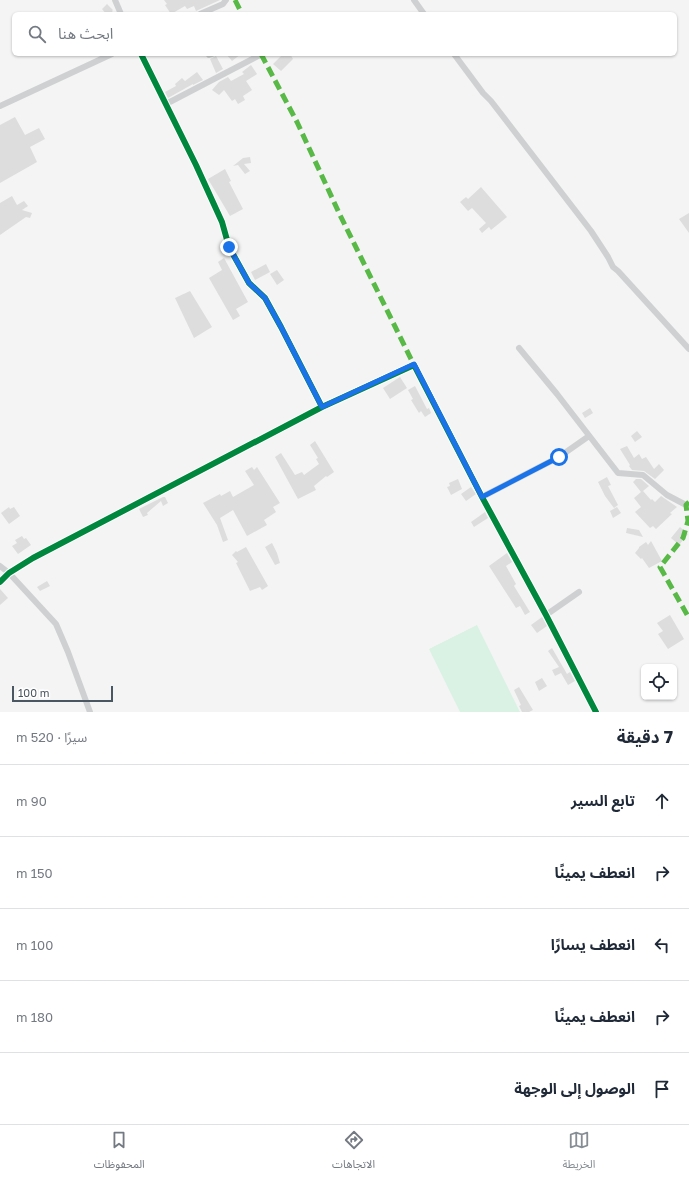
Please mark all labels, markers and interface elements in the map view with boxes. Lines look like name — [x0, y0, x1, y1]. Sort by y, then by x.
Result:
search box — [12, 12, 677, 56]
icon: search — [26, 23, 48, 45]
text: ابحث هنا — [58, 24, 113, 42]
route end — [220, 238, 238, 256]
route start — [550, 448, 568, 466]
map controls — [641, 664, 677, 700]
button: locate — [641, 664, 677, 700]
scale bar — [12, 684, 113, 703]
text: 100 m — [18, 686, 49, 699]
text: 7 دقيقة — [617, 726, 673, 747]
text: سيرًا · 520 m — [16, 729, 87, 745]
icon: ahead — [651, 790, 673, 812]
text: تابع السير — [571, 791, 635, 809]
text: 90 m — [16, 793, 47, 809]
icon: right — [651, 862, 673, 884]
text: انعطف يمينًا — [555, 863, 635, 881]
text: 150 m — [16, 865, 53, 881]
icon: left — [651, 934, 673, 956]
text: انعطف يسارًا — [551, 935, 635, 953]
text: 100 m — [16, 937, 53, 953]
icon: right — [651, 1006, 673, 1028]
text: انعطف يمينًا — [555, 1007, 635, 1025]
text: 180 m — [16, 1009, 53, 1025]
icon: arrive — [651, 1078, 673, 1100]
text: الوصول إلى الوجهة — [514, 1079, 635, 1097]
tab: المحفوظات — [94, 1129, 145, 1176]
tab: الاتجاهات — [332, 1129, 375, 1176]
tab: الخريطة — [562, 1129, 595, 1176]

